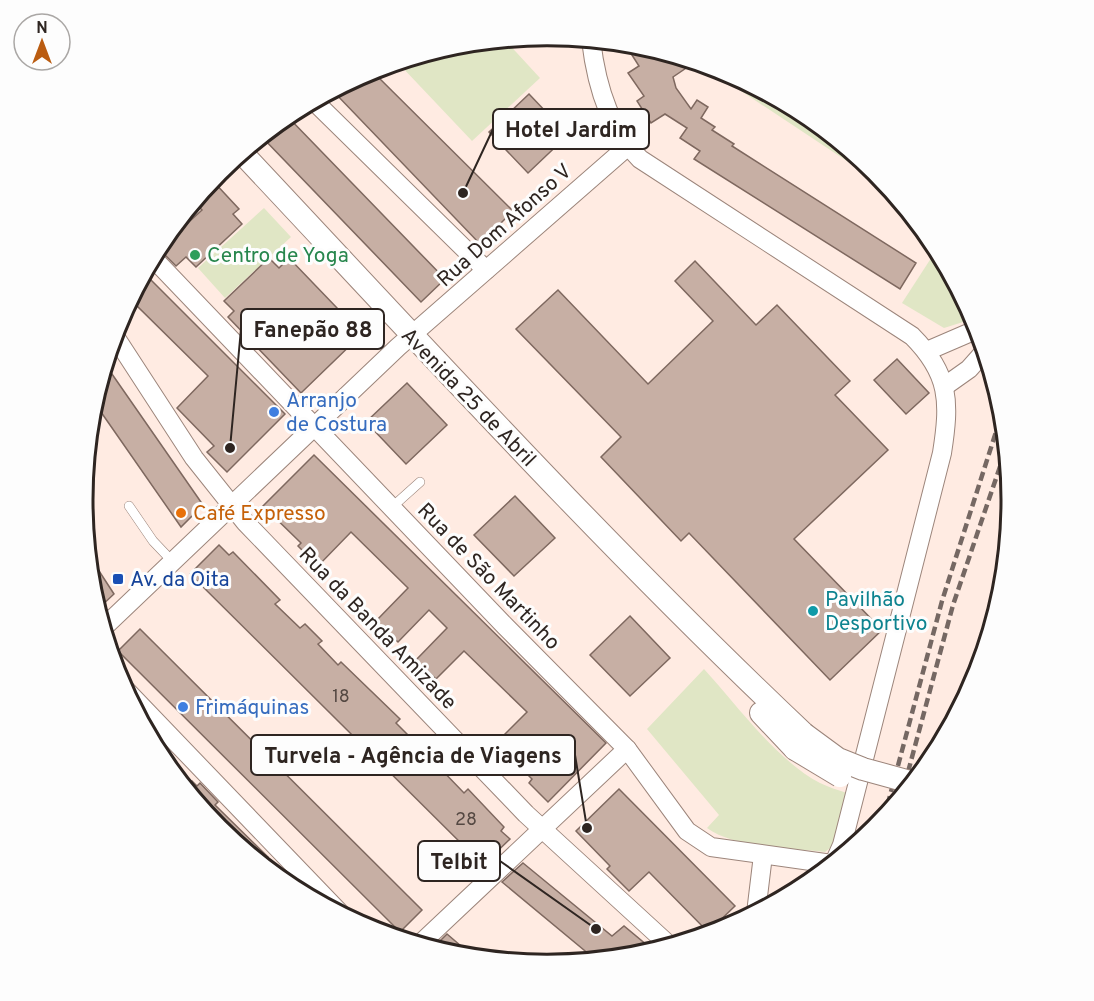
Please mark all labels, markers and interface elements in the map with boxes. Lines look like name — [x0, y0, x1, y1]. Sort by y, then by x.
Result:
north arrow — [12, 12, 72, 72]
text: N — [36, 19, 48, 39]
callout: Hotel Jardim — [493, 109, 649, 149]
text: Hotel Jardim — [505, 118, 637, 145]
street label: Rua Dom Afonso V — [432, 158, 578, 294]
place label: Centro de Yoga — [207, 243, 349, 270]
marker: Centro de Yoga — [188, 248, 202, 262]
callout: Fanepão 88 — [241, 309, 384, 349]
text: Fanepão 88 — [253, 318, 373, 345]
street label: Avenida 25 de Abril — [395, 323, 541, 473]
place label: Arranjo de Costura — [286, 388, 387, 439]
marker: Arranjo de Costura — [267, 405, 281, 419]
street label: Rua de São Martinho — [411, 498, 565, 656]
place label: Café Expresso — [193, 501, 326, 528]
marker: Café Expresso — [174, 506, 188, 520]
street label: Rua da Banda Amizade — [292, 542, 462, 716]
place label: Av. da Oita — [130, 567, 229, 594]
marker: Av. da Oita — [111, 572, 125, 586]
place label: Pavilhão Desportivo — [825, 587, 928, 638]
marker: Pavilhão Desportivo — [806, 604, 820, 618]
house number: 18 — [332, 686, 350, 709]
place label: Frimáquinas — [195, 695, 309, 722]
marker: Frimáquinas — [176, 700, 190, 714]
callout: Turvela - Agência de Viagens — [251, 735, 575, 775]
text: Turvela - Agência de Viagens — [264, 744, 562, 771]
house number: 28 — [455, 809, 477, 832]
callout: Telbit — [418, 841, 500, 881]
text: Telbit — [430, 850, 488, 877]

